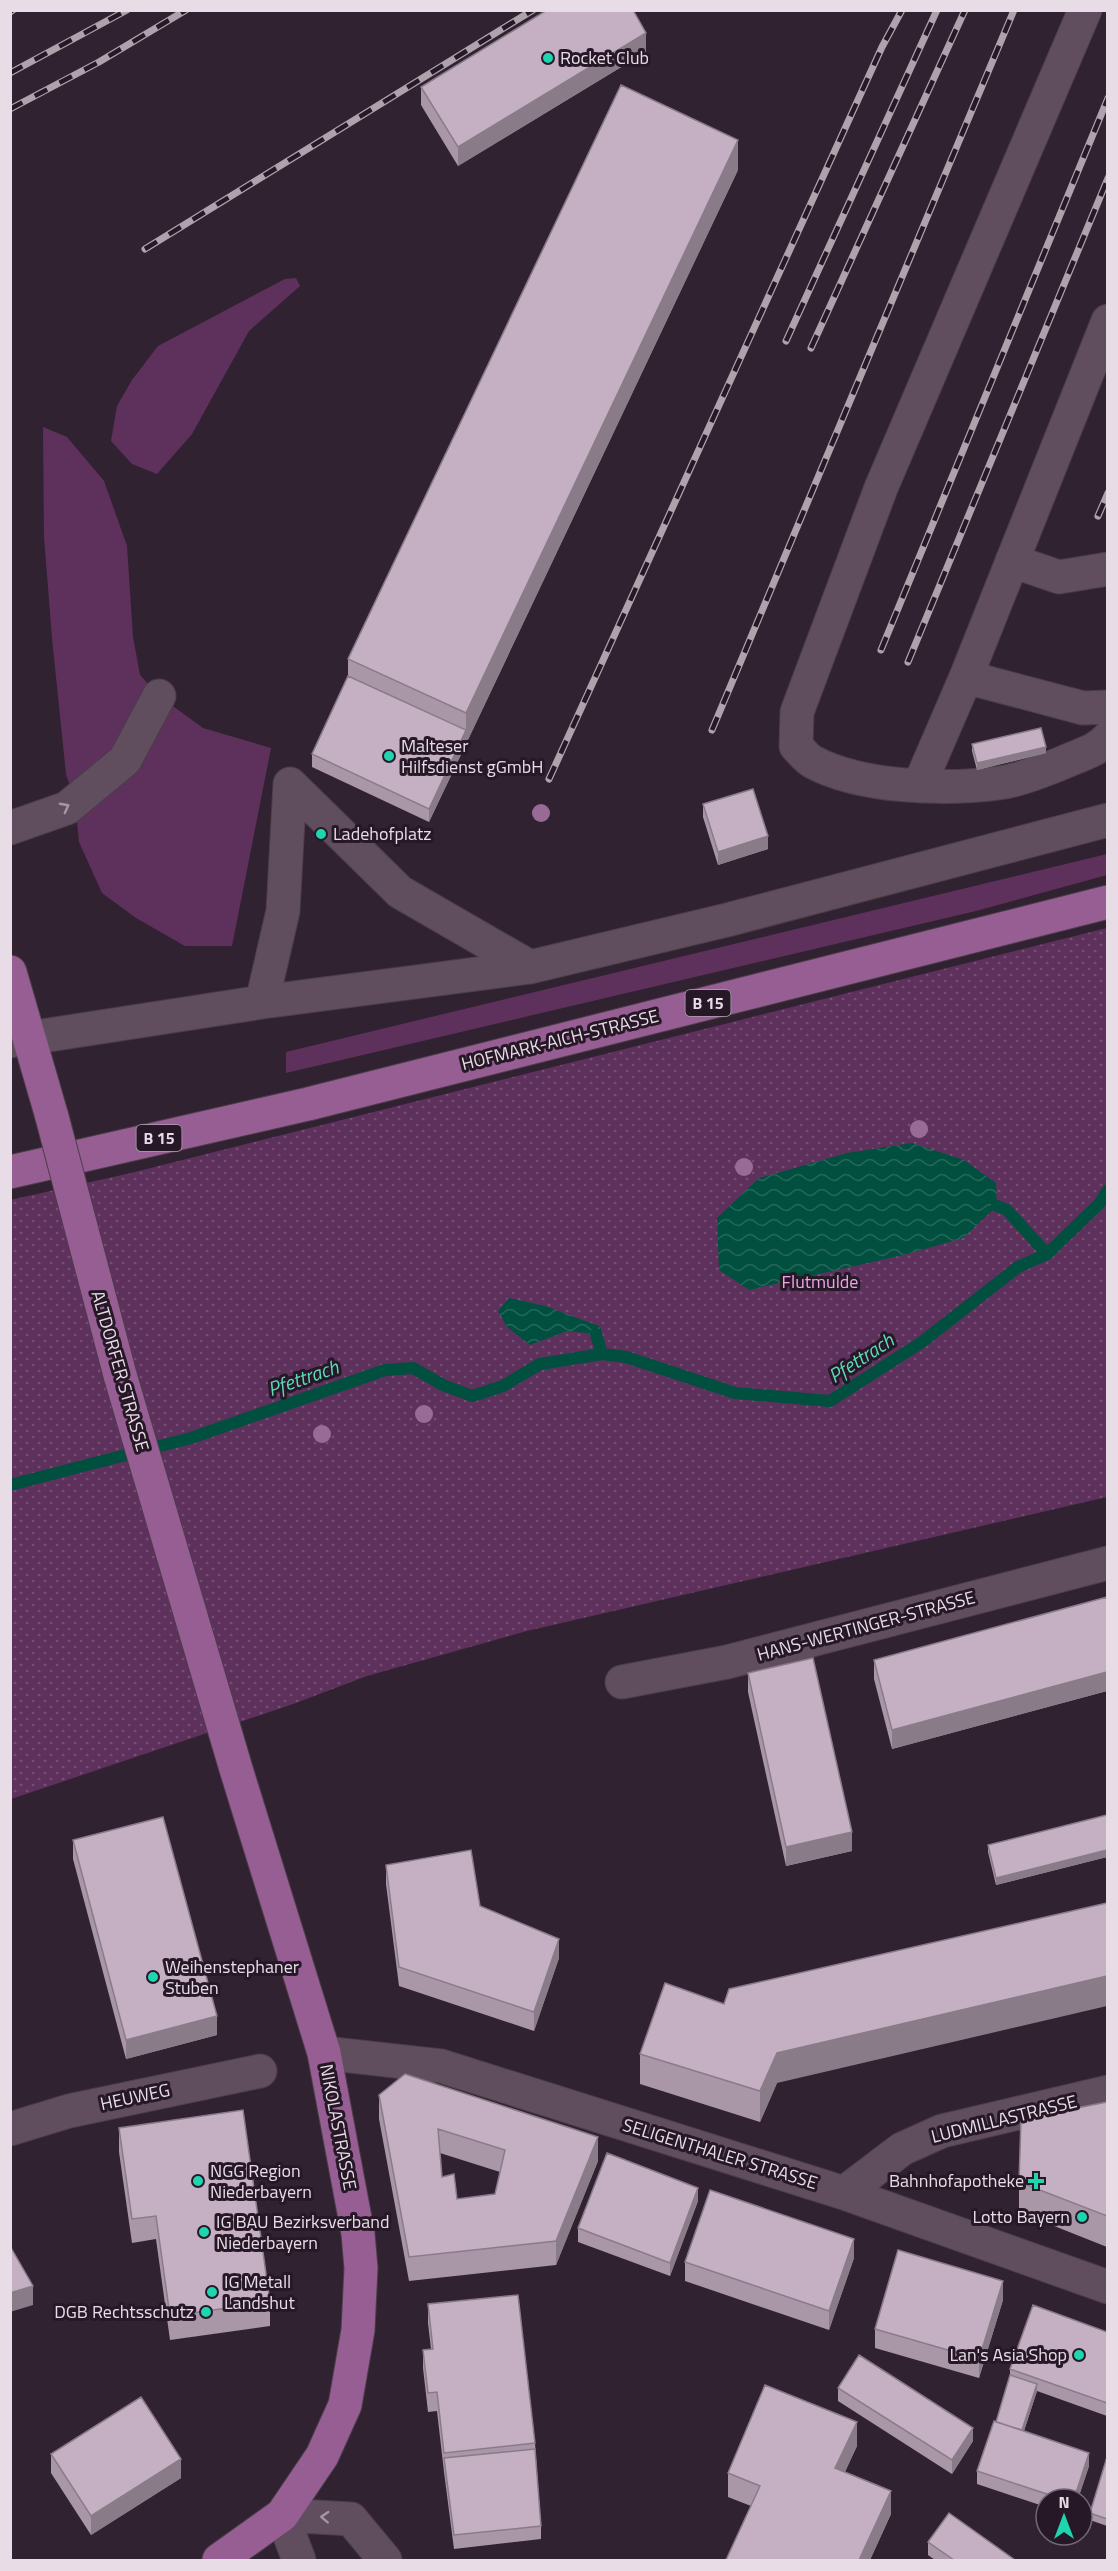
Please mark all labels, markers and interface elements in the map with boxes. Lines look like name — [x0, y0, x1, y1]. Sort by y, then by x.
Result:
place label: Rocket Club — [560, 44, 649, 71]
marker: Rocket Club — [541, 51, 555, 65]
place label: Malteser Hilfsdienst gGmbH — [401, 732, 543, 780]
marker: Malteser Hilfsdienst gGmbH — [382, 749, 396, 763]
one-way arrow — [59, 803, 69, 814]
place label: Ladehofplatz — [333, 820, 432, 847]
marker: Ladehofplatz — [314, 827, 328, 841]
road number: B 15 — [686, 990, 730, 1016]
street label: HOFMARK-AICH-STRASSE — [458, 1002, 661, 1077]
road number: B 15 — [136, 1125, 182, 1151]
park label: Flutmulde — [782, 1268, 858, 1295]
street label: ALTDORFER STRASSE — [85, 1287, 156, 1455]
water label: Pfettrach — [822, 1324, 901, 1390]
water label: Pfettrach — [263, 1351, 343, 1404]
street label: HANS-WERTINGER-STRASSE — [754, 1583, 978, 1668]
place label: Weihenstephaner Stuben — [165, 1953, 299, 2001]
marker: Weihenstephaner Stuben — [146, 1970, 160, 1984]
street label: NIKOLASTRASSE — [313, 2062, 364, 2192]
street label: HEUWEG — [98, 2076, 172, 2117]
street label: LUDMILLASTRASSE — [928, 2087, 1080, 2150]
street label: SELIGENTHALER STRASSE — [620, 2111, 821, 2196]
place label: NGG Region Niederbayern — [210, 2157, 312, 2205]
place label: Bahnhofapotheke — [889, 2167, 1024, 2194]
marker: NGG Region Niederbayern — [191, 2174, 205, 2188]
marker: Bahnhofapotheke — [1029, 2174, 1043, 2188]
place label: Lotto Bayern — [972, 2203, 1070, 2230]
place label: IG BAU Bezirksverband Niederbayern — [216, 2208, 389, 2256]
marker: Lotto Bayern — [1075, 2210, 1089, 2224]
marker: IG BAU Bezirksverband Niederbayern — [197, 2225, 211, 2239]
place label: IG Metall Landshut — [224, 2268, 295, 2316]
marker: IG Metall Landshut — [205, 2285, 219, 2299]
place label: DGB Rechtsschutz — [54, 2298, 194, 2325]
marker: DGB Rechtsschutz — [199, 2305, 213, 2319]
place label: Lan's Asia Shop — [949, 2341, 1067, 2368]
marker: Lan's Asia Shop — [1072, 2348, 1086, 2362]
north arrow — [1034, 2487, 1094, 2547]
text: N — [1058, 2490, 1070, 2514]
one-way arrow — [321, 2511, 330, 2524]

